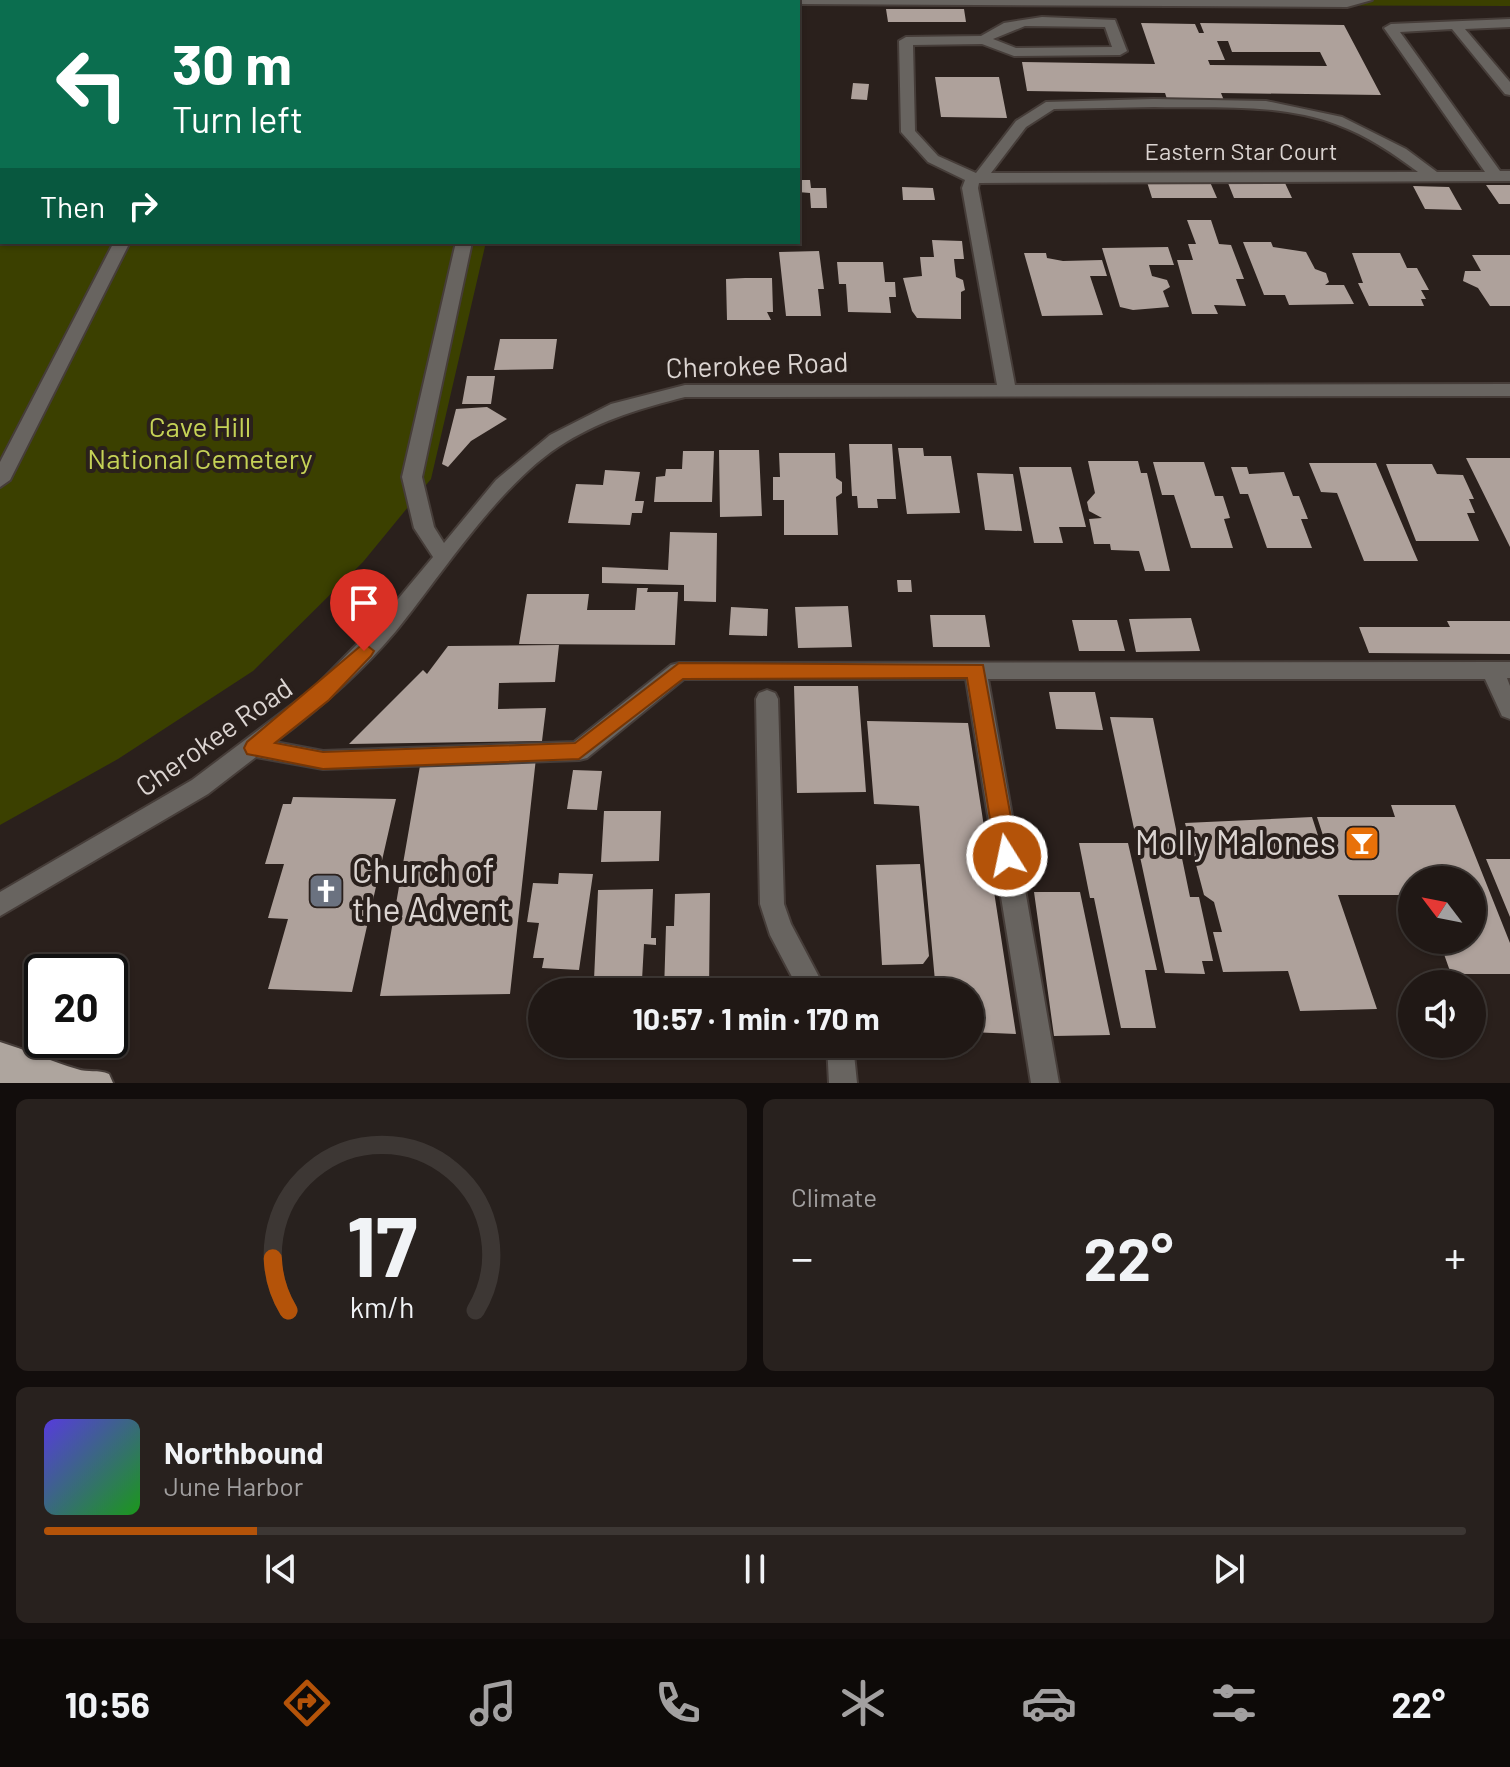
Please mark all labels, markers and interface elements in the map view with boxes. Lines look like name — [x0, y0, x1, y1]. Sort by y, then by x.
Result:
text: 30 m — [172, 29, 292, 96]
icon: left — [40, 32, 144, 136]
text: Turn left — [172, 97, 303, 140]
street label: Eastern Star Court — [1145, 136, 1337, 165]
icon: right — [121, 184, 165, 228]
text: Then — [40, 188, 105, 224]
street label: Cherokee Road — [665, 344, 849, 384]
park label: Cave Hill National Cemetery — [87, 409, 313, 475]
pin — [330, 569, 398, 651]
icon: arrive — [342, 581, 386, 625]
street label: Cherokee Road — [129, 670, 298, 803]
position arrow — [965, 814, 1049, 898]
place label: Molly Malones — [1135, 821, 1336, 862]
bar icon: Molly Malones — [1343, 824, 1381, 862]
place label: Church of the Advent — [352, 849, 511, 929]
north arrow — [1398, 866, 1486, 954]
map controls — [1398, 866, 1486, 1058]
church icon: Church of the Advent — [307, 872, 345, 910]
speed limit sign: 20 — [24, 954, 128, 1058]
button: sound — [1398, 970, 1486, 1058]
text: 10:57 · 1 min · 170 m — [632, 1000, 880, 1036]
text: Climate — [791, 1181, 877, 1212]
text: 17 — [346, 1194, 417, 1294]
text: 22° — [1084, 1221, 1173, 1293]
text: − — [791, 1230, 813, 1283]
text: + — [1444, 1230, 1466, 1283]
text: km/h — [349, 1289, 414, 1324]
text: Northbound — [164, 1434, 323, 1470]
text: June Harbor — [164, 1470, 303, 1501]
icon: previous — [259, 1547, 303, 1591]
icon: pause — [733, 1547, 777, 1591]
icon: next — [1207, 1547, 1251, 1591]
icon: directions — [279, 1675, 335, 1731]
icon: music — [465, 1675, 521, 1731]
icon: phone — [650, 1675, 706, 1731]
icon: climate — [835, 1675, 891, 1731]
icon: car — [1021, 1675, 1077, 1731]
icon: filters — [1206, 1675, 1262, 1731]
text: 10:56 — [65, 1682, 150, 1725]
text: 22° — [1391, 1682, 1445, 1725]

